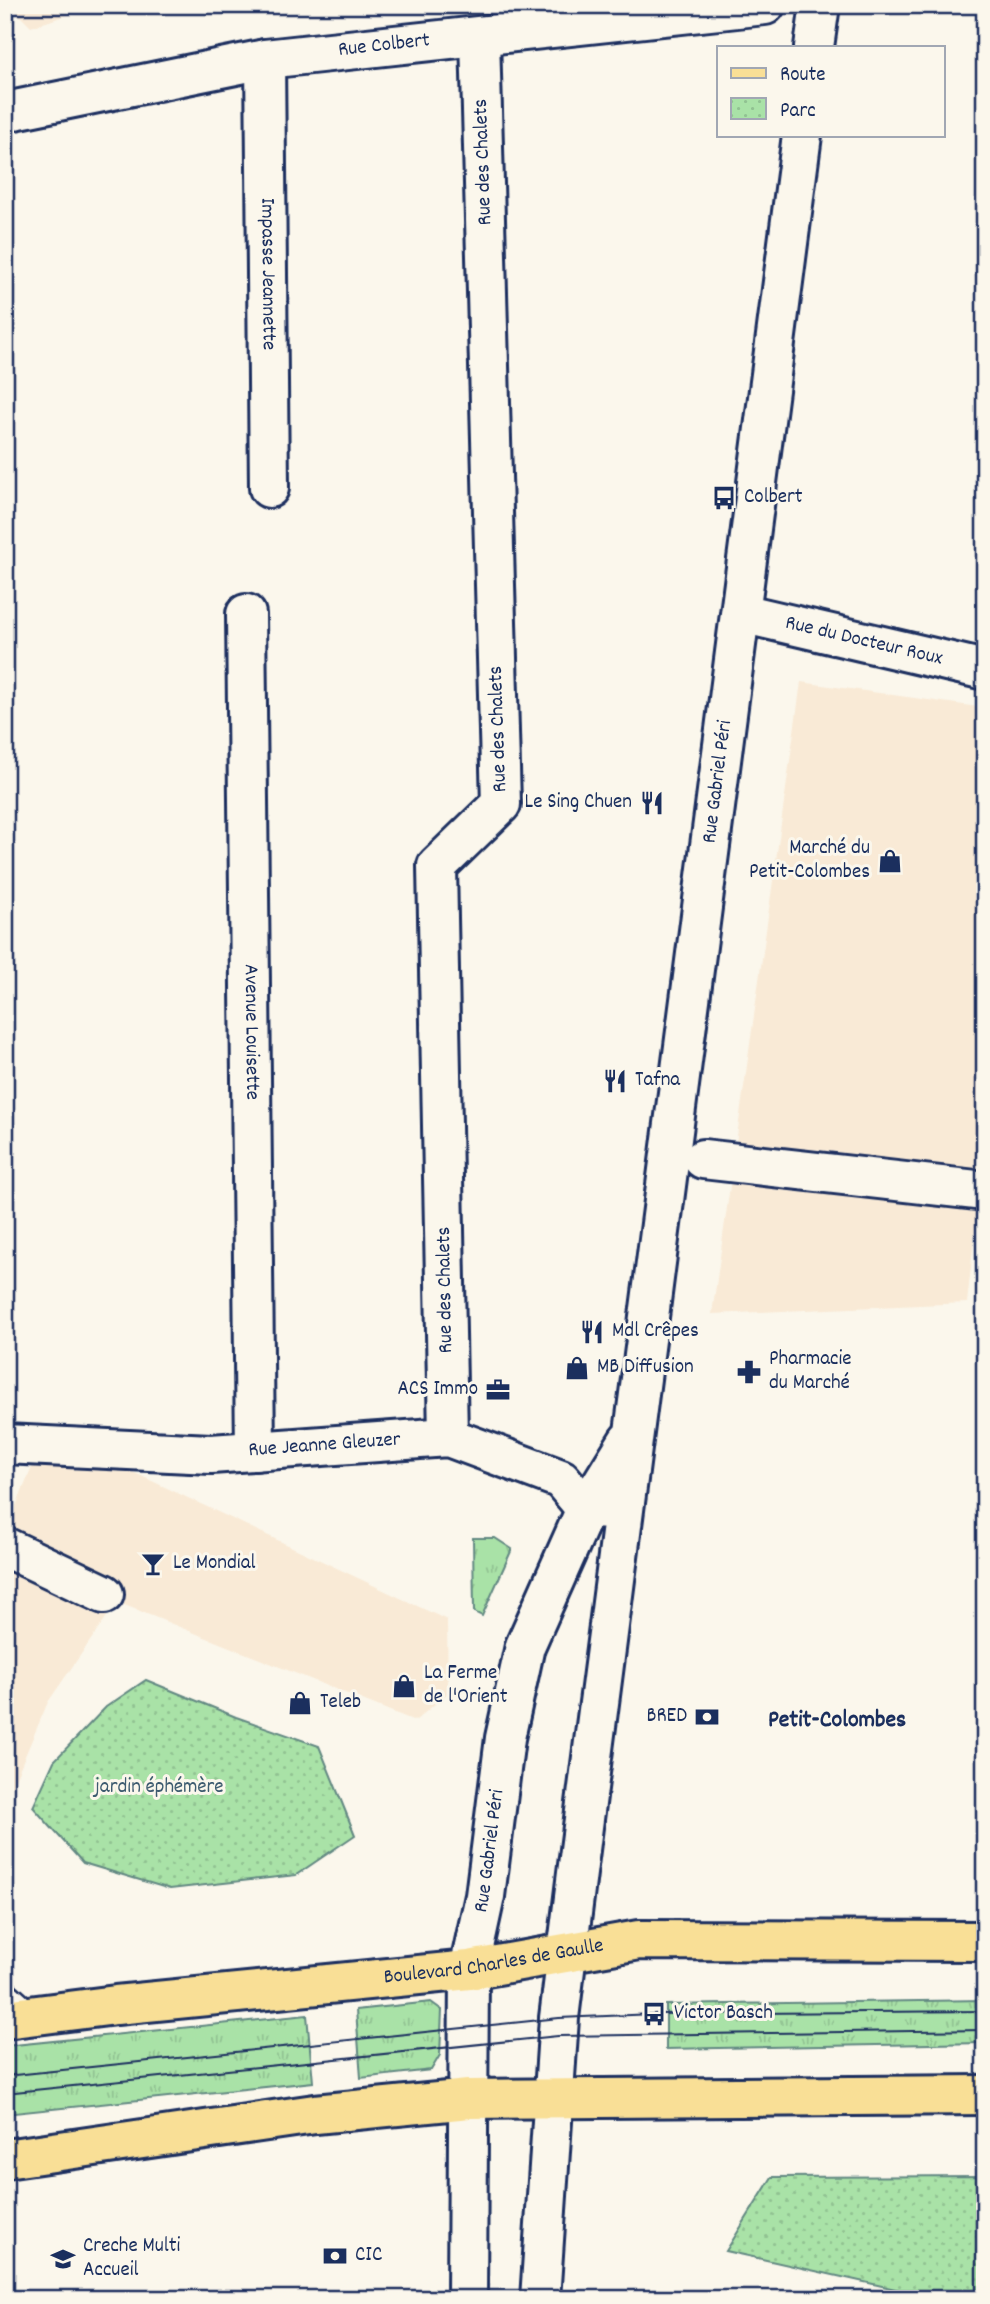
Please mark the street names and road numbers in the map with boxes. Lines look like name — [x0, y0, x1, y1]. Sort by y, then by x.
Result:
street label: Rue Colbert — [337, 26, 432, 66]
street label: Rue des Chalets — [467, 98, 501, 226]
street label: Impasse Jeannette — [251, 198, 283, 350]
street label: Rue du Docteur Roux — [782, 609, 946, 675]
street label: Rue des Chalets — [482, 665, 516, 793]
street label: Rue Gabriel Péri — [695, 718, 741, 845]
street label: Avenue Louisette — [235, 964, 266, 1100]
street label: Rue des Chalets — [430, 1226, 462, 1354]
street label: Rue Jeanne Gleuzer — [247, 1425, 402, 1466]
street label: Rue Gabriel Péri — [467, 1788, 513, 1915]
street label: Boulevard Charles de Gaulle — [382, 1932, 606, 1993]

